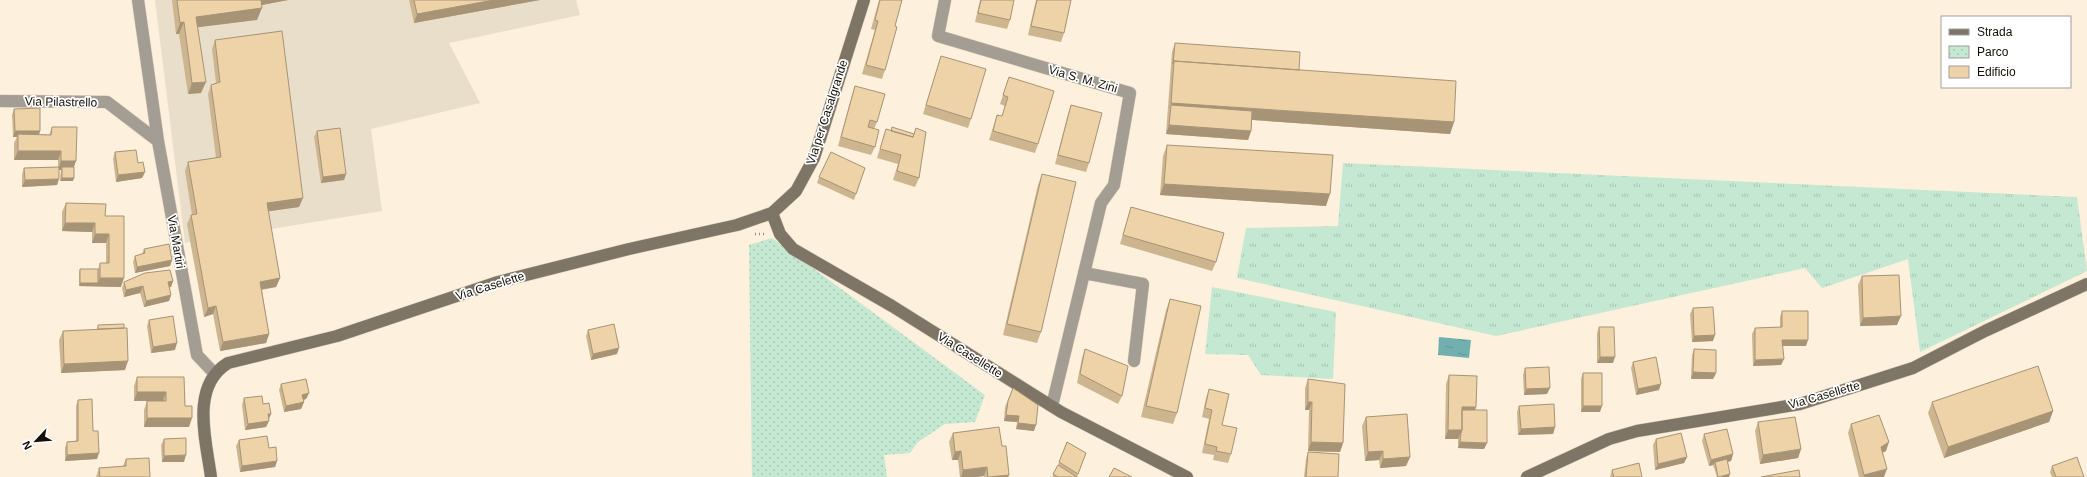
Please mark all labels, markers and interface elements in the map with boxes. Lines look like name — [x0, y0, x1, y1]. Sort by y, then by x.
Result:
legend — [1941, 16, 2071, 88]
text: Strada — [1977, 25, 2013, 39]
text: Parco — [1977, 45, 2009, 59]
street label: Via per Casalgrande — [803, 58, 851, 166]
street label: Via S. M. Zini — [1047, 62, 1119, 96]
text: Edificio — [1977, 65, 2016, 79]
street label: Via Pilastrello — [25, 94, 98, 110]
street label: Via Martiri — [164, 214, 188, 270]
street label: Via Caselette — [454, 269, 526, 303]
street label: Via Casellette — [935, 330, 1005, 381]
street label: Via Casellette — [1787, 378, 1862, 412]
north arrow — [16, 421, 56, 461]
text: N — [20, 439, 34, 452]

